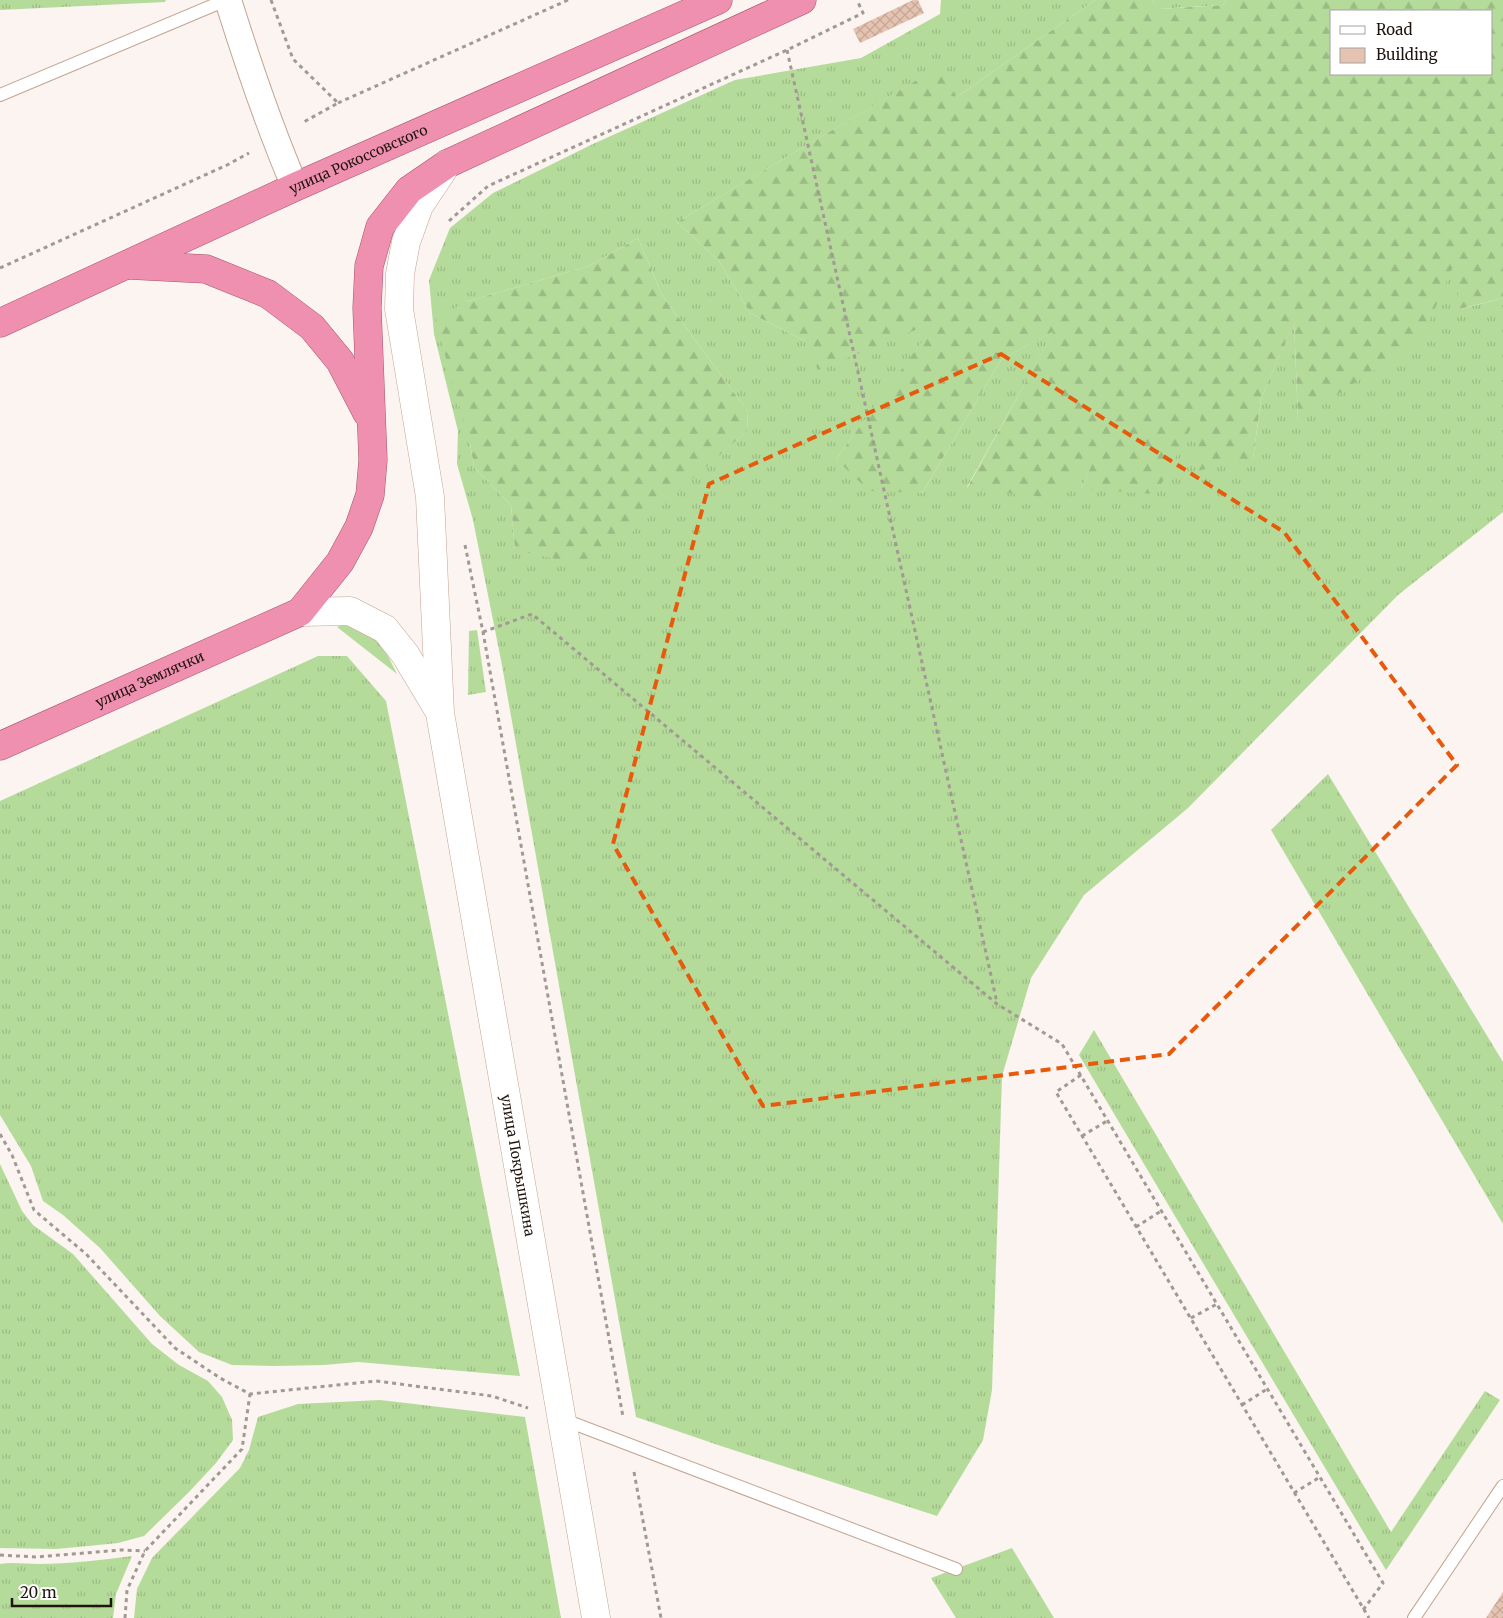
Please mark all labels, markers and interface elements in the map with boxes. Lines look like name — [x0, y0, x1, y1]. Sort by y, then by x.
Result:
legend — [1330, 10, 1493, 75]
text: Road — [1376, 20, 1412, 39]
text: Building — [1376, 45, 1438, 64]
street label: улица Рокоссовского — [286, 121, 430, 198]
street label: улица Землячки — [92, 647, 207, 711]
street label: улица Покрышкина — [497, 1093, 539, 1238]
scale bar — [12, 1576, 111, 1608]
text: 20 m — [20, 1583, 57, 1602]

